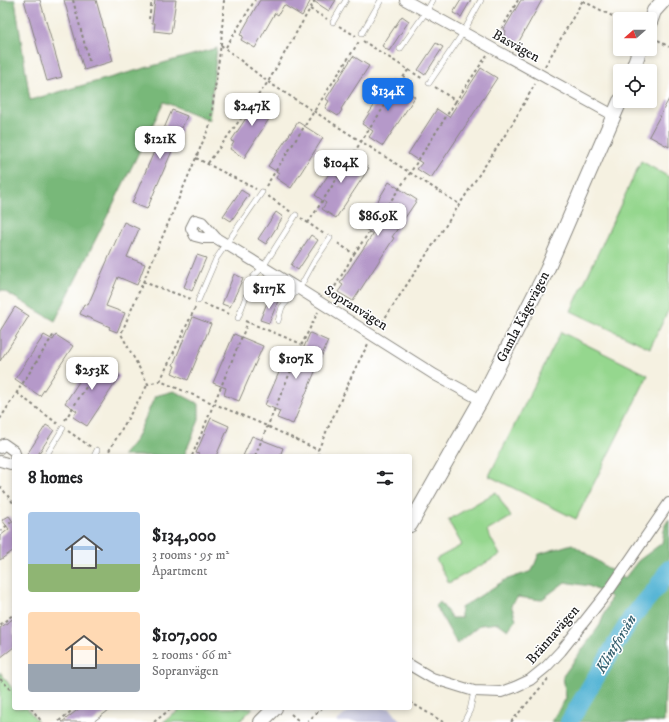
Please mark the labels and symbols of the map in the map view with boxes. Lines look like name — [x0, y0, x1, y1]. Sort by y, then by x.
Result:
north arrow — [613, 12, 657, 56]
street label: Basvägen — [489, 26, 543, 67]
pin: $134K — [360, 78, 416, 112]
pin: $247K — [224, 93, 280, 127]
pin: $121K — [132, 126, 188, 160]
pin: $104K — [313, 150, 369, 184]
pin: $86.9K — [345, 203, 411, 237]
street label: Gamla Kågevägen — [492, 268, 554, 366]
pin: $117K — [241, 276, 297, 310]
street label: Sopranvägen — [321, 281, 392, 335]
pin: $107K — [268, 346, 324, 380]
pin: $253K — [64, 357, 120, 391]
street label: Brännavägen — [522, 601, 584, 668]
water label: Klintforsån — [591, 611, 641, 678]

